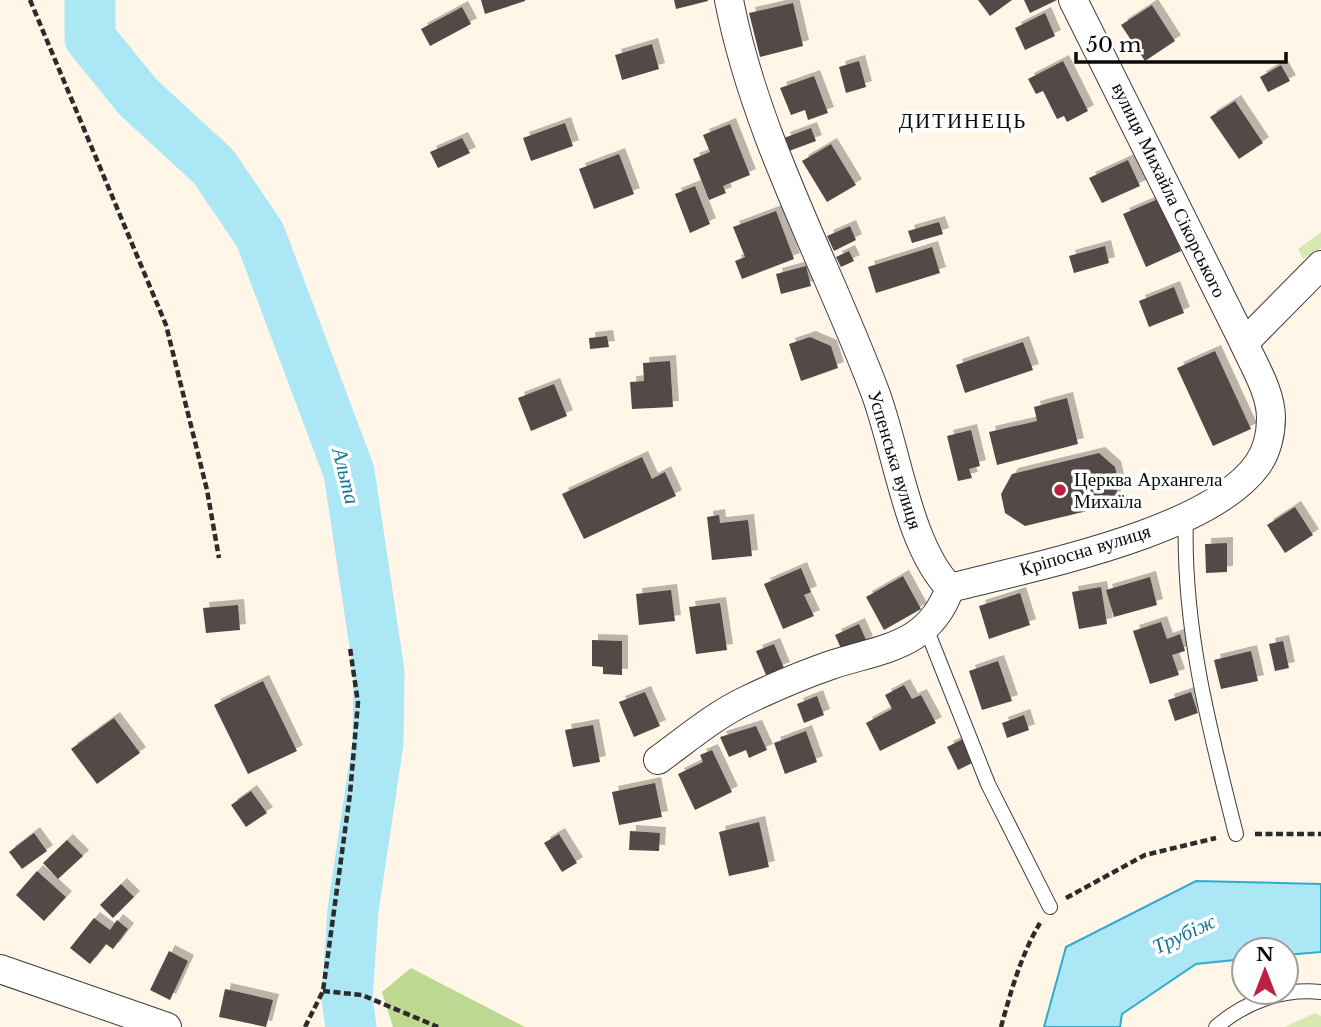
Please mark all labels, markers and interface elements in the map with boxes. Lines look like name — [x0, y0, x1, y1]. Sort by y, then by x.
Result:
scale bar — [1076, 21, 1286, 65]
text: 50 m — [1086, 32, 1142, 58]
street label: вулиця Михайла Сікорського — [1107, 79, 1231, 301]
district label: ДИТИНЕЦЬ — [899, 108, 1027, 134]
street label: Успенська вулиця — [863, 388, 927, 532]
water label: Альта — [326, 443, 366, 507]
place label: Церква Архангела Михаїла — [1074, 468, 1223, 513]
marker: Церква Архангела Михаїла — [1052, 482, 1068, 498]
street label: Кріпосна вулиця — [1017, 519, 1153, 581]
water label: Трубіж — [1148, 908, 1220, 960]
north arrow — [1230, 936, 1300, 1006]
text: N — [1256, 943, 1274, 966]

